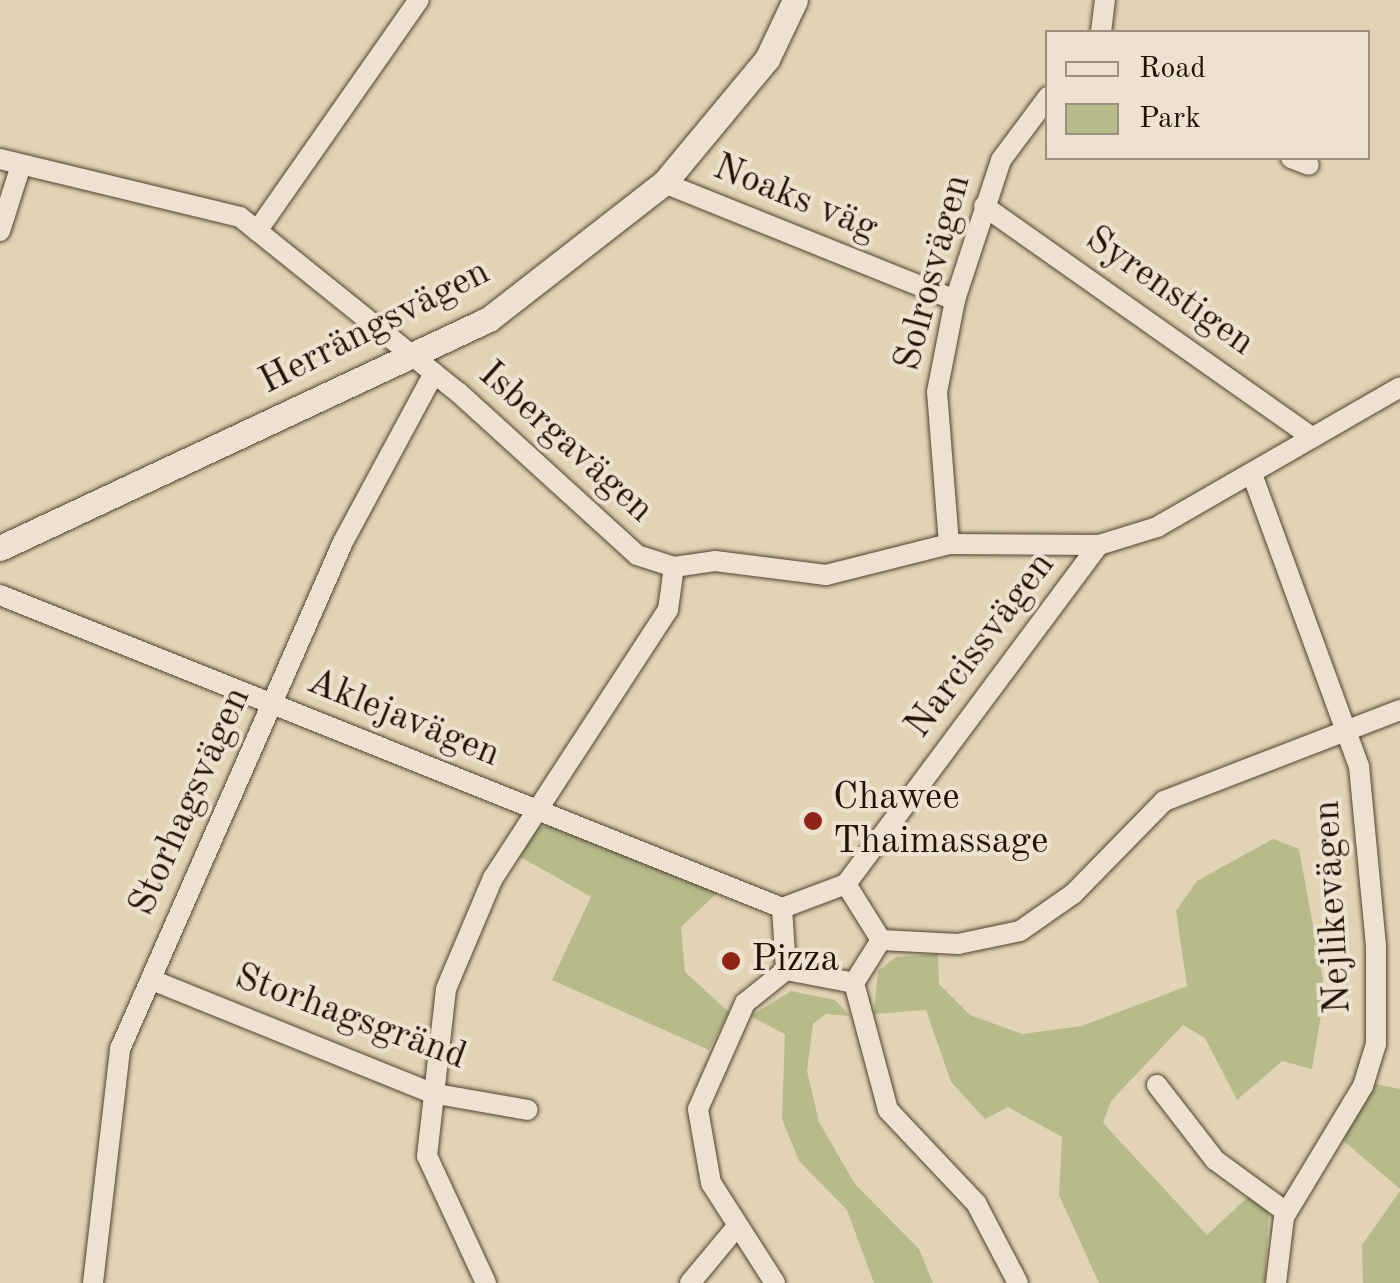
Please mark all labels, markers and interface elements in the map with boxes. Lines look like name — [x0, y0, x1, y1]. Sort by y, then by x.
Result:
legend — [1045, 30, 1370, 160]
text: Road — [1139, 54, 1206, 84]
text: Park — [1139, 104, 1201, 134]
street label: Noaks väg — [706, 145, 884, 253]
street label: Solrosvägen — [886, 170, 982, 376]
street label: Syrenstigen — [1076, 217, 1262, 367]
street label: Herrängsvägen — [252, 250, 498, 406]
street label: Isbergavägen — [468, 353, 662, 533]
street label: Narcissvägen — [896, 544, 1066, 748]
street label: Aklejavägen — [300, 660, 506, 778]
street label: Storhagsvägen — [120, 681, 262, 923]
place label: Chawee Thaimassage — [833, 776, 1049, 866]
street label: Nejlikevägen — [1306, 799, 1362, 1015]
marker: Chawee Thaimassage — [802, 810, 824, 832]
place label: Pizza — [751, 938, 839, 984]
marker: Pizza — [720, 950, 742, 972]
street label: Storhagsgränd — [228, 955, 472, 1081]

